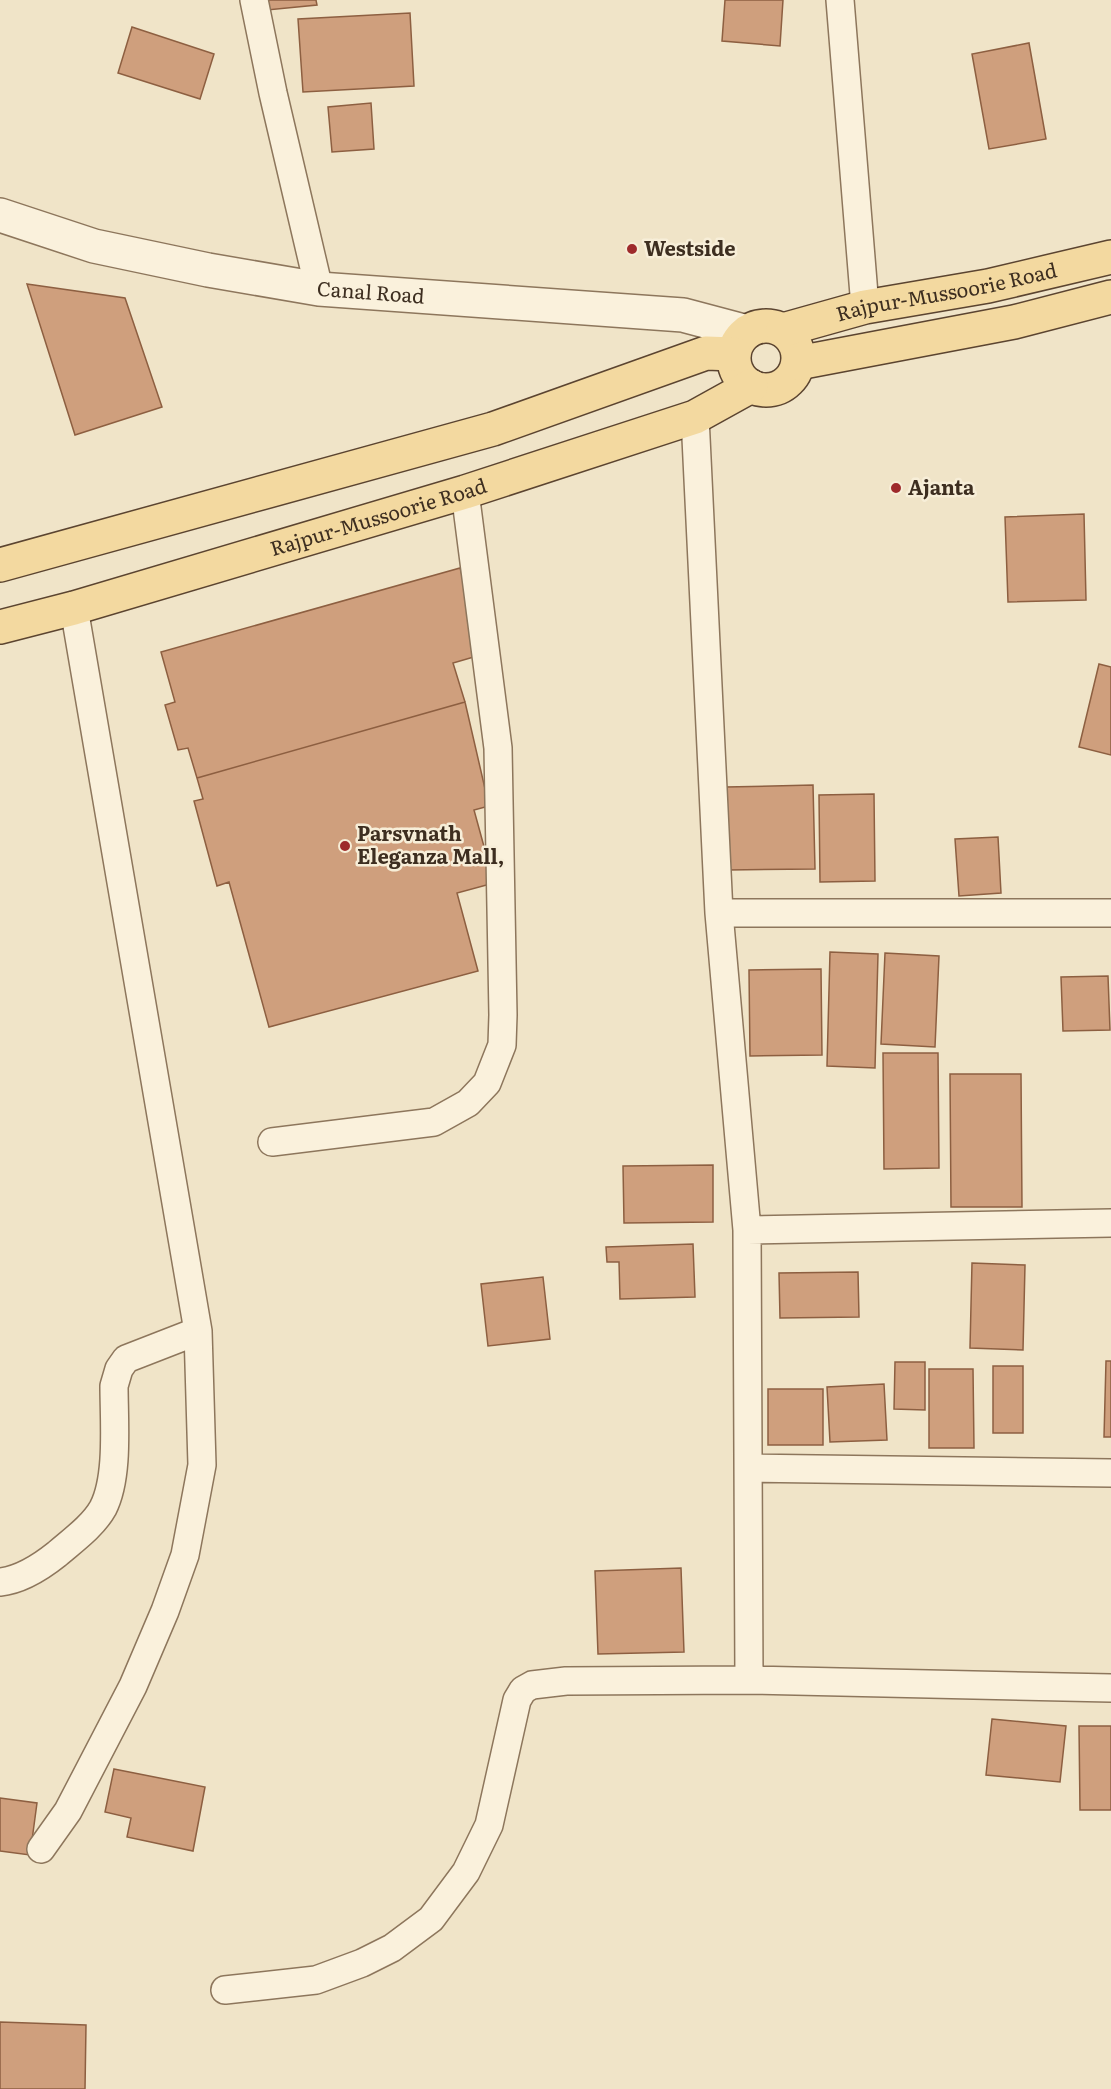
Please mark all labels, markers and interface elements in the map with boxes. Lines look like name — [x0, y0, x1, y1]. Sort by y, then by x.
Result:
place label: Westside — [644, 232, 736, 262]
marker: Westside — [625, 242, 639, 256]
street label: Rajpur-Mussoorie Road — [832, 253, 1059, 327]
street label: Canal Road — [316, 272, 426, 310]
street label: Rajpur-Mussoorie Road — [266, 469, 490, 562]
place label: Ajanta — [908, 471, 975, 501]
marker: Ajanta — [889, 481, 903, 495]
place label: Parsvnath Eleganza Mall, — [357, 817, 504, 870]
marker: Parsvnath Eleganza Mall, — [338, 839, 352, 853]

